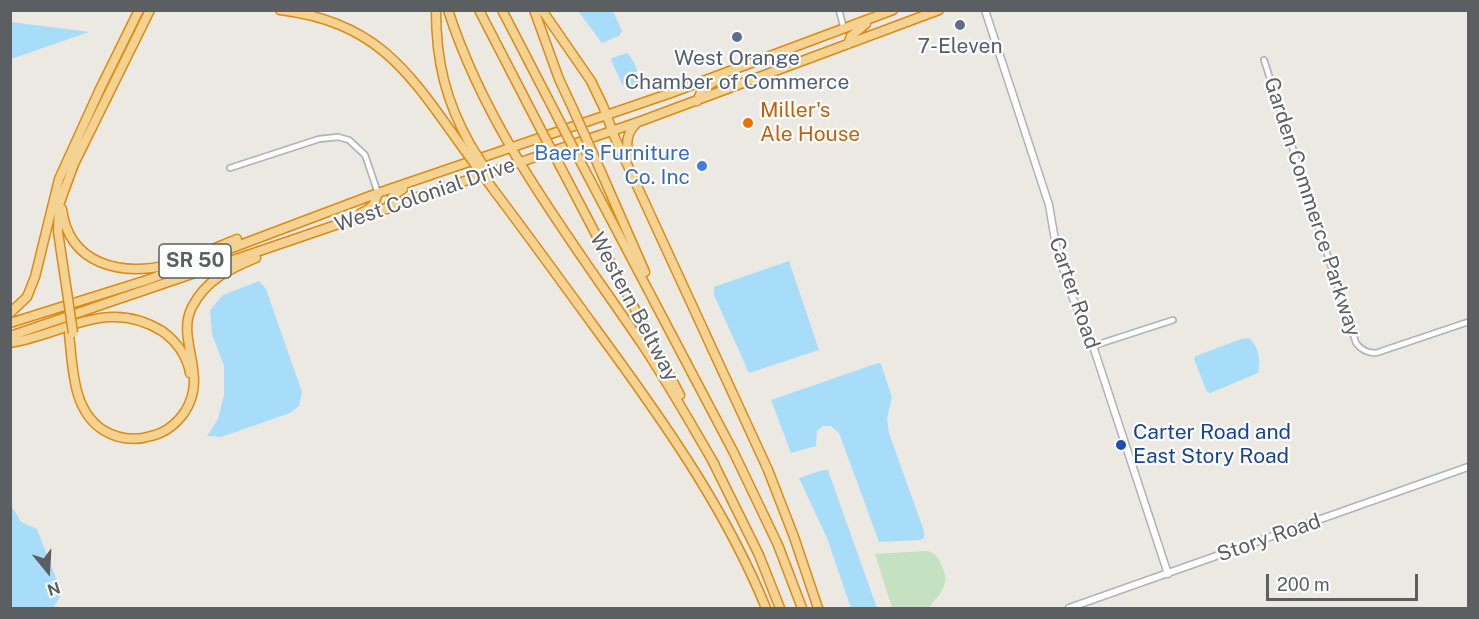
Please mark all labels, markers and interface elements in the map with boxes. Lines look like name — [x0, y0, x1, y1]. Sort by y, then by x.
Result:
marker: 7-Eleven — [953, 18, 967, 32]
marker: West Orange Chamber of Commerce — [730, 30, 744, 44]
place label: 7-Eleven — [917, 34, 1003, 60]
place label: West Orange Chamber of Commerce — [625, 46, 849, 96]
street label: Garden Commerce Parkway — [1258, 74, 1366, 340]
place label: Miller's Ale House — [760, 98, 860, 148]
marker: Miller's Ale House — [741, 116, 755, 130]
place label: Baer's Furniture Co. Inc — [534, 141, 690, 191]
street label: West Colonial Drive — [331, 152, 519, 238]
marker: Baer's Furniture Co. Inc — [695, 159, 709, 173]
street label: Western Beltway — [584, 228, 684, 386]
street label: Carter Road — [1043, 234, 1105, 352]
road number: SR 50 — [159, 244, 231, 278]
place label: Carter Road and East Story Road — [1133, 420, 1291, 470]
marker: Carter Road and East Story Road — [1114, 438, 1128, 452]
street label: Story Road — [1214, 509, 1324, 567]
north arrow — [18, 541, 78, 601]
scale bar — [1269, 562, 1420, 600]
text: 200 m — [1277, 574, 1330, 595]
text: N — [45, 578, 63, 600]

